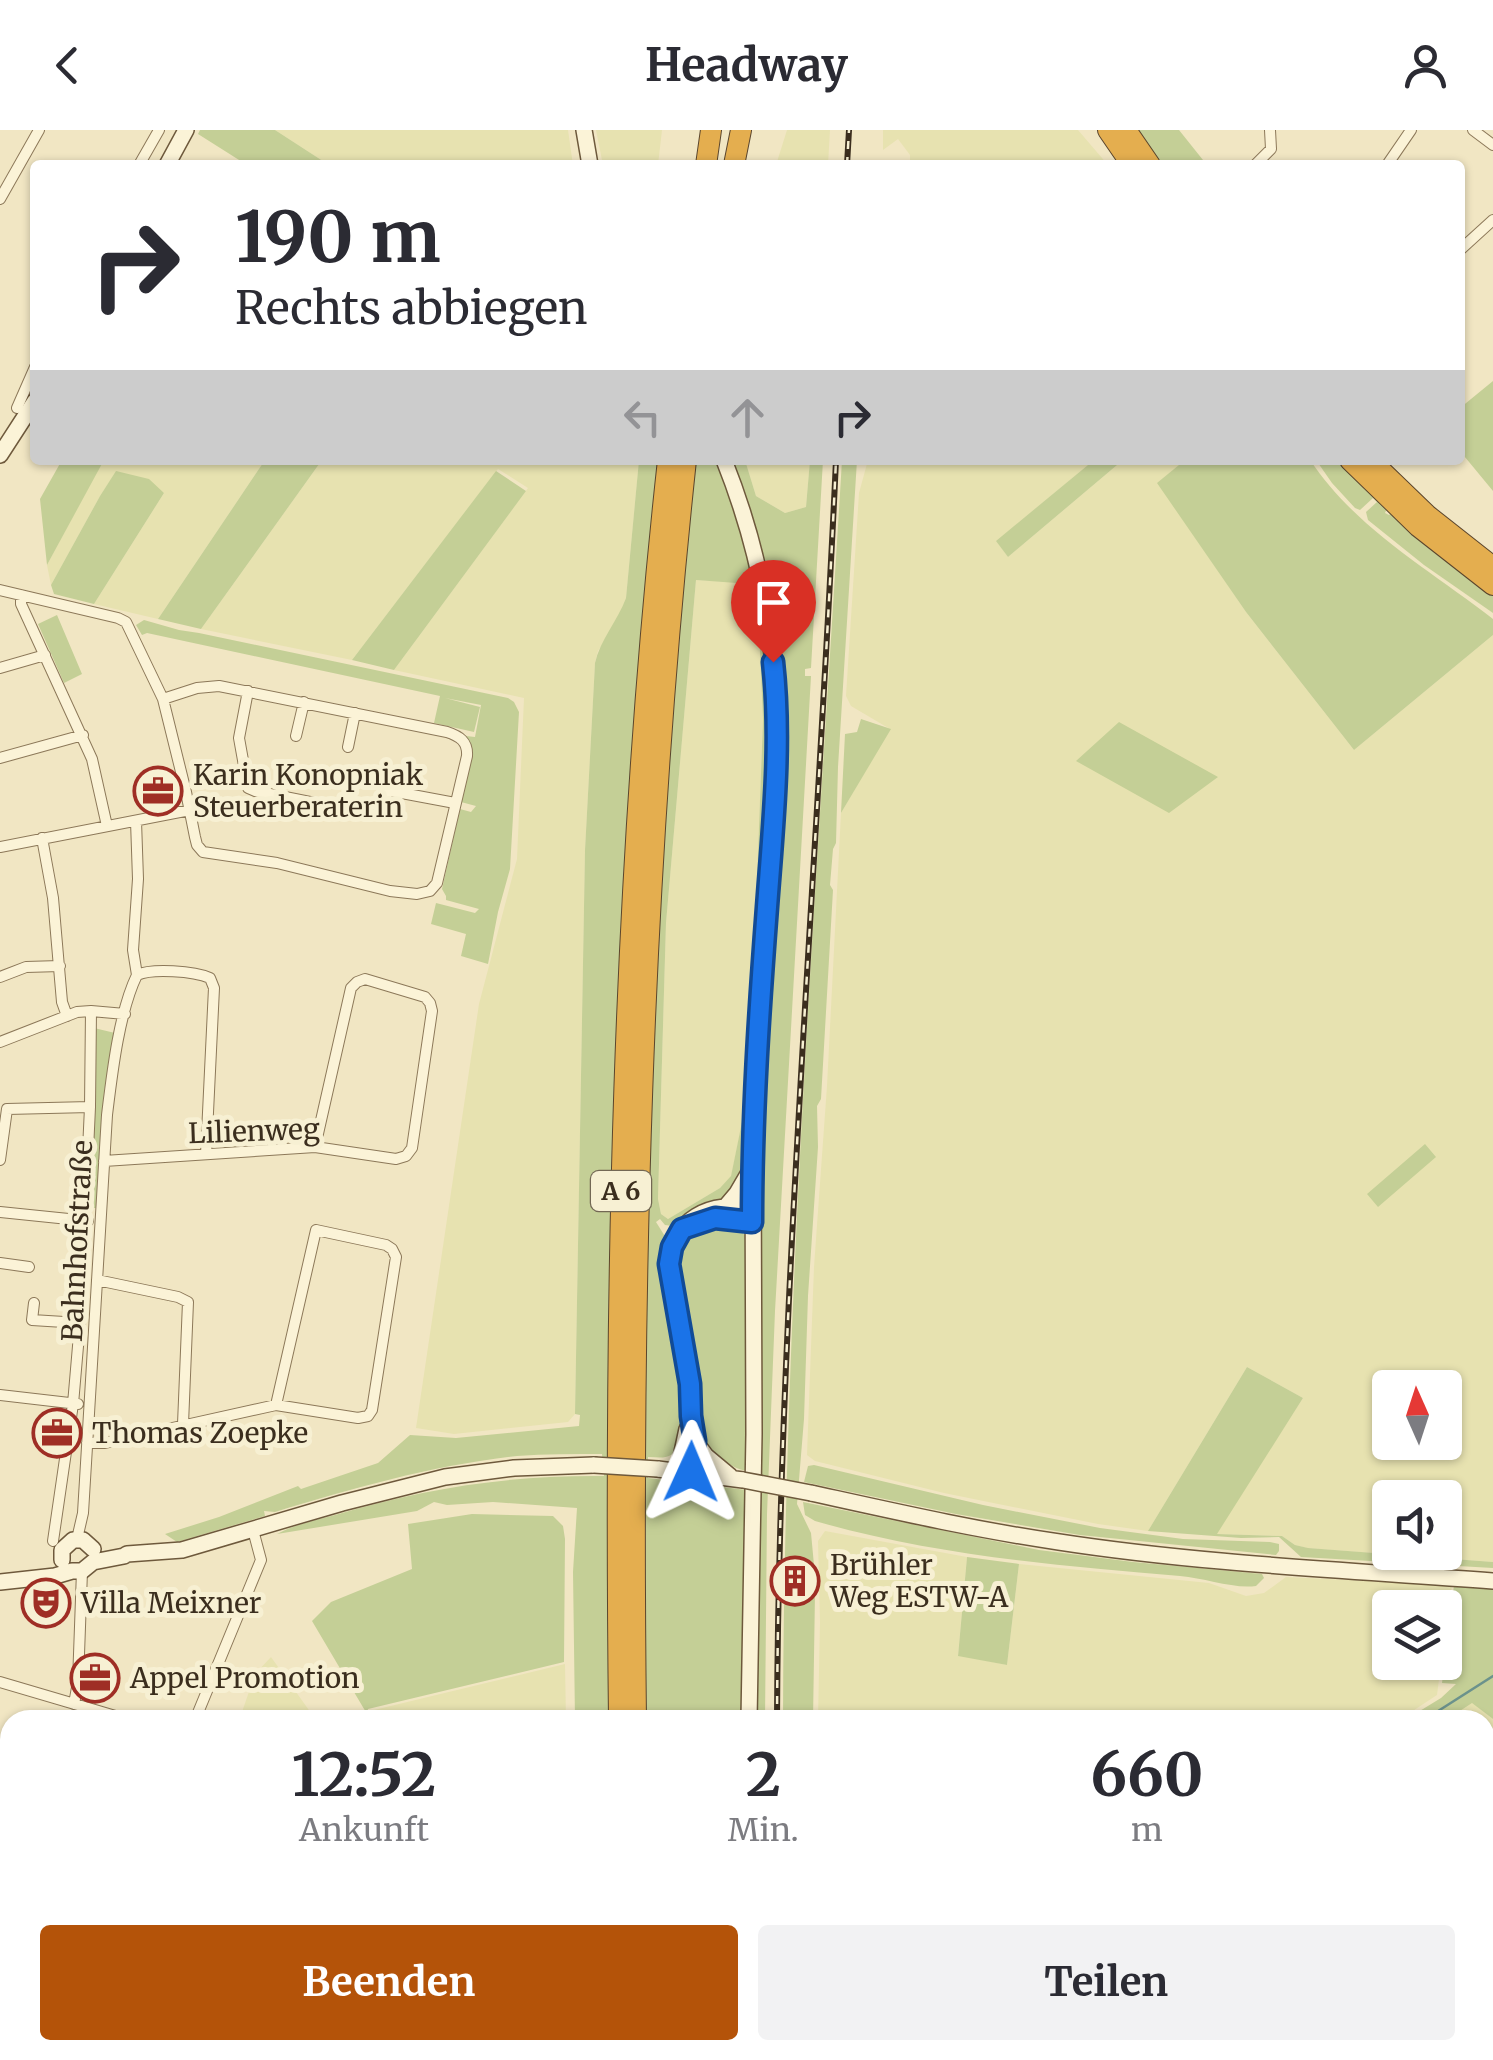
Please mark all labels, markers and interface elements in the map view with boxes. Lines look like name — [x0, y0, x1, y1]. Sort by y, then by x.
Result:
text: Headway — [645, 37, 848, 93]
icon: back — [40, 38, 95, 93]
icon: person — [1398, 38, 1453, 93]
text: 190 m — [235, 193, 441, 281]
icon: right — [70, 200, 200, 330]
text: Rechts abbiegen — [235, 280, 588, 336]
icon: left — [615, 390, 670, 445]
icon: ahead — [720, 390, 775, 445]
icon: right — [825, 390, 880, 445]
pin — [731, 560, 816, 663]
icon: arrive — [746, 575, 801, 630]
place label: Karin Konopniak Steuerberaterin — [193, 757, 423, 825]
office icon: Karin Konopniak Steuerberaterin — [132, 765, 184, 817]
street label: Lilienweg — [188, 1111, 320, 1151]
street label: Bahnhofstraße — [54, 1139, 100, 1343]
road number: A 6 — [591, 1171, 651, 1211]
north arrow — [1372, 1370, 1462, 1460]
map controls — [1372, 1370, 1462, 1680]
office icon: Thomas Zoepke — [31, 1407, 83, 1459]
place label: Thomas Zoepke — [92, 1415, 308, 1451]
position arrow — [639, 1420, 743, 1524]
button: sound — [1372, 1480, 1462, 1570]
place label: Brühler Weg ESTW-A — [829, 1547, 1009, 1615]
building icon: Brühler Weg ESTW-A — [769, 1555, 821, 1607]
theatre icon: Villa Meixner — [20, 1577, 72, 1629]
place label: Villa Meixner — [80, 1585, 261, 1621]
button: layers — [1372, 1590, 1462, 1680]
office icon: Appel Promotion — [69, 1652, 121, 1704]
place label: Appel Promotion — [129, 1660, 360, 1696]
text: 12:52 — [292, 1737, 436, 1812]
text: 2 — [746, 1737, 781, 1812]
text: 660 — [1090, 1737, 1203, 1812]
text: Ankunft — [299, 1810, 429, 1850]
text: Min. — [728, 1810, 799, 1850]
text: m — [1131, 1810, 1163, 1850]
button: Beenden — [40, 1925, 738, 2040]
button: Teilen — [758, 1925, 1455, 2040]

